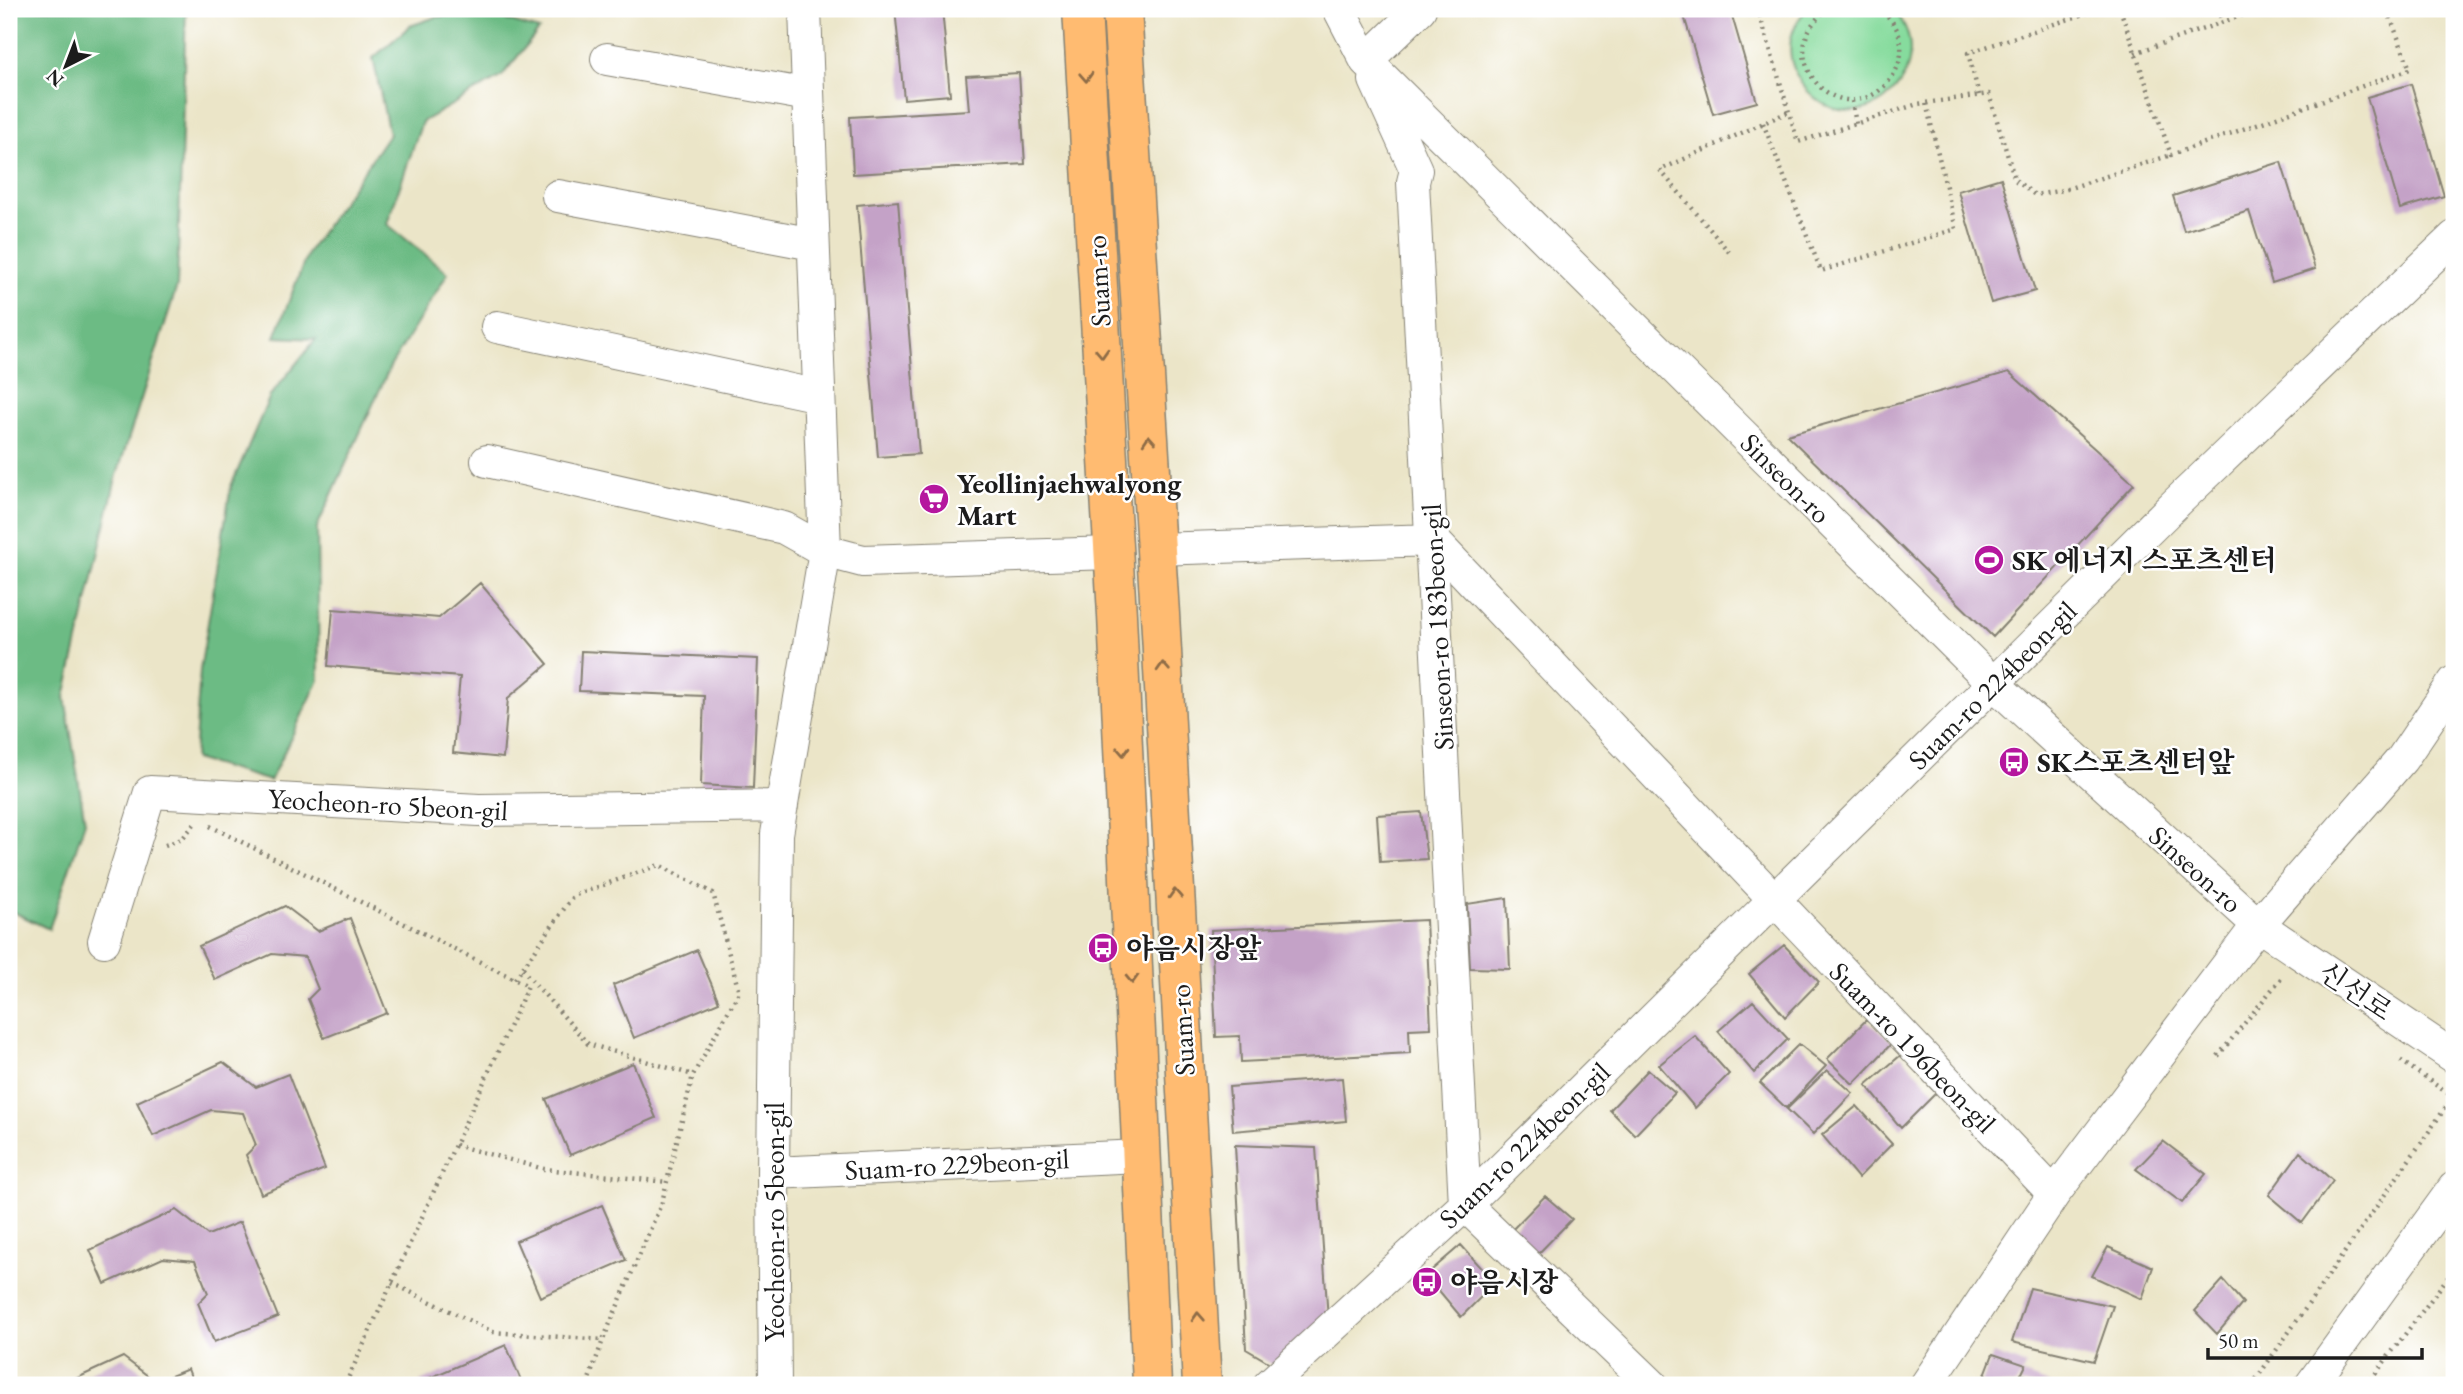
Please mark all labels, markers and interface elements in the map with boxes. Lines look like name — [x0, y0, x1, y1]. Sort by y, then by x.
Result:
north arrow — [32, 32, 102, 102]
text: N — [40, 63, 69, 93]
one-way arrow — [1079, 72, 1094, 83]
street label: Suam-ro — [1078, 234, 1118, 328]
one-way arrow — [1094, 348, 1109, 359]
street label: Sinseon-ro — [1733, 425, 1839, 531]
one-way arrow — [1142, 434, 1157, 445]
place label: Yeollinjaehwalyong Mart — [957, 465, 1182, 533]
supermarket icon: Yeollinjaehwalyong Mart — [917, 482, 951, 516]
street label: Sinseon-ro 183beon-gil — [1413, 502, 1461, 751]
place label: SK 에너지 스포츠센터 — [2012, 542, 2277, 578]
sports icon: SK 에너지 스포츠센터 — [1972, 543, 2006, 577]
street label: Suam-ro 224beon-gil — [1900, 593, 2084, 777]
one-way arrow — [1155, 661, 1170, 672]
place label: SK스포츠센터앞 — [2037, 744, 2235, 780]
bus stop icon: SK스포츠센터앞 — [1997, 745, 2031, 779]
one-way arrow — [1115, 746, 1130, 757]
street label: Yeocheon-ro 5beon-gil — [267, 780, 509, 828]
street label: Sinseon-ro — [2142, 818, 2250, 920]
one-way arrow — [1168, 888, 1183, 899]
place label: 야음시장앞 — [1126, 930, 1262, 966]
bus stop icon: 야음시장앞 — [1086, 931, 1120, 965]
street label: 신선로 — [2312, 953, 2400, 1029]
street label: Suam-ro 196beon-gil — [1822, 954, 2004, 1141]
one-way arrow — [1125, 973, 1140, 984]
street label: Suam-ro — [1162, 983, 1202, 1077]
street label: Suam-ro 224beon-gil — [1431, 1054, 1618, 1236]
street label: Yeocheon-ro 5beon-gil — [756, 1102, 792, 1342]
street label: Suam-ro 229beon-gil — [844, 1140, 1070, 1188]
place label: 야음시장 — [1450, 1264, 1559, 1300]
bus stop icon: 야음시장 — [1410, 1265, 1444, 1299]
one-way arrow — [1191, 1311, 1206, 1322]
scale bar — [2208, 1317, 2421, 1361]
text: 50 m — [2218, 1327, 2259, 1354]

